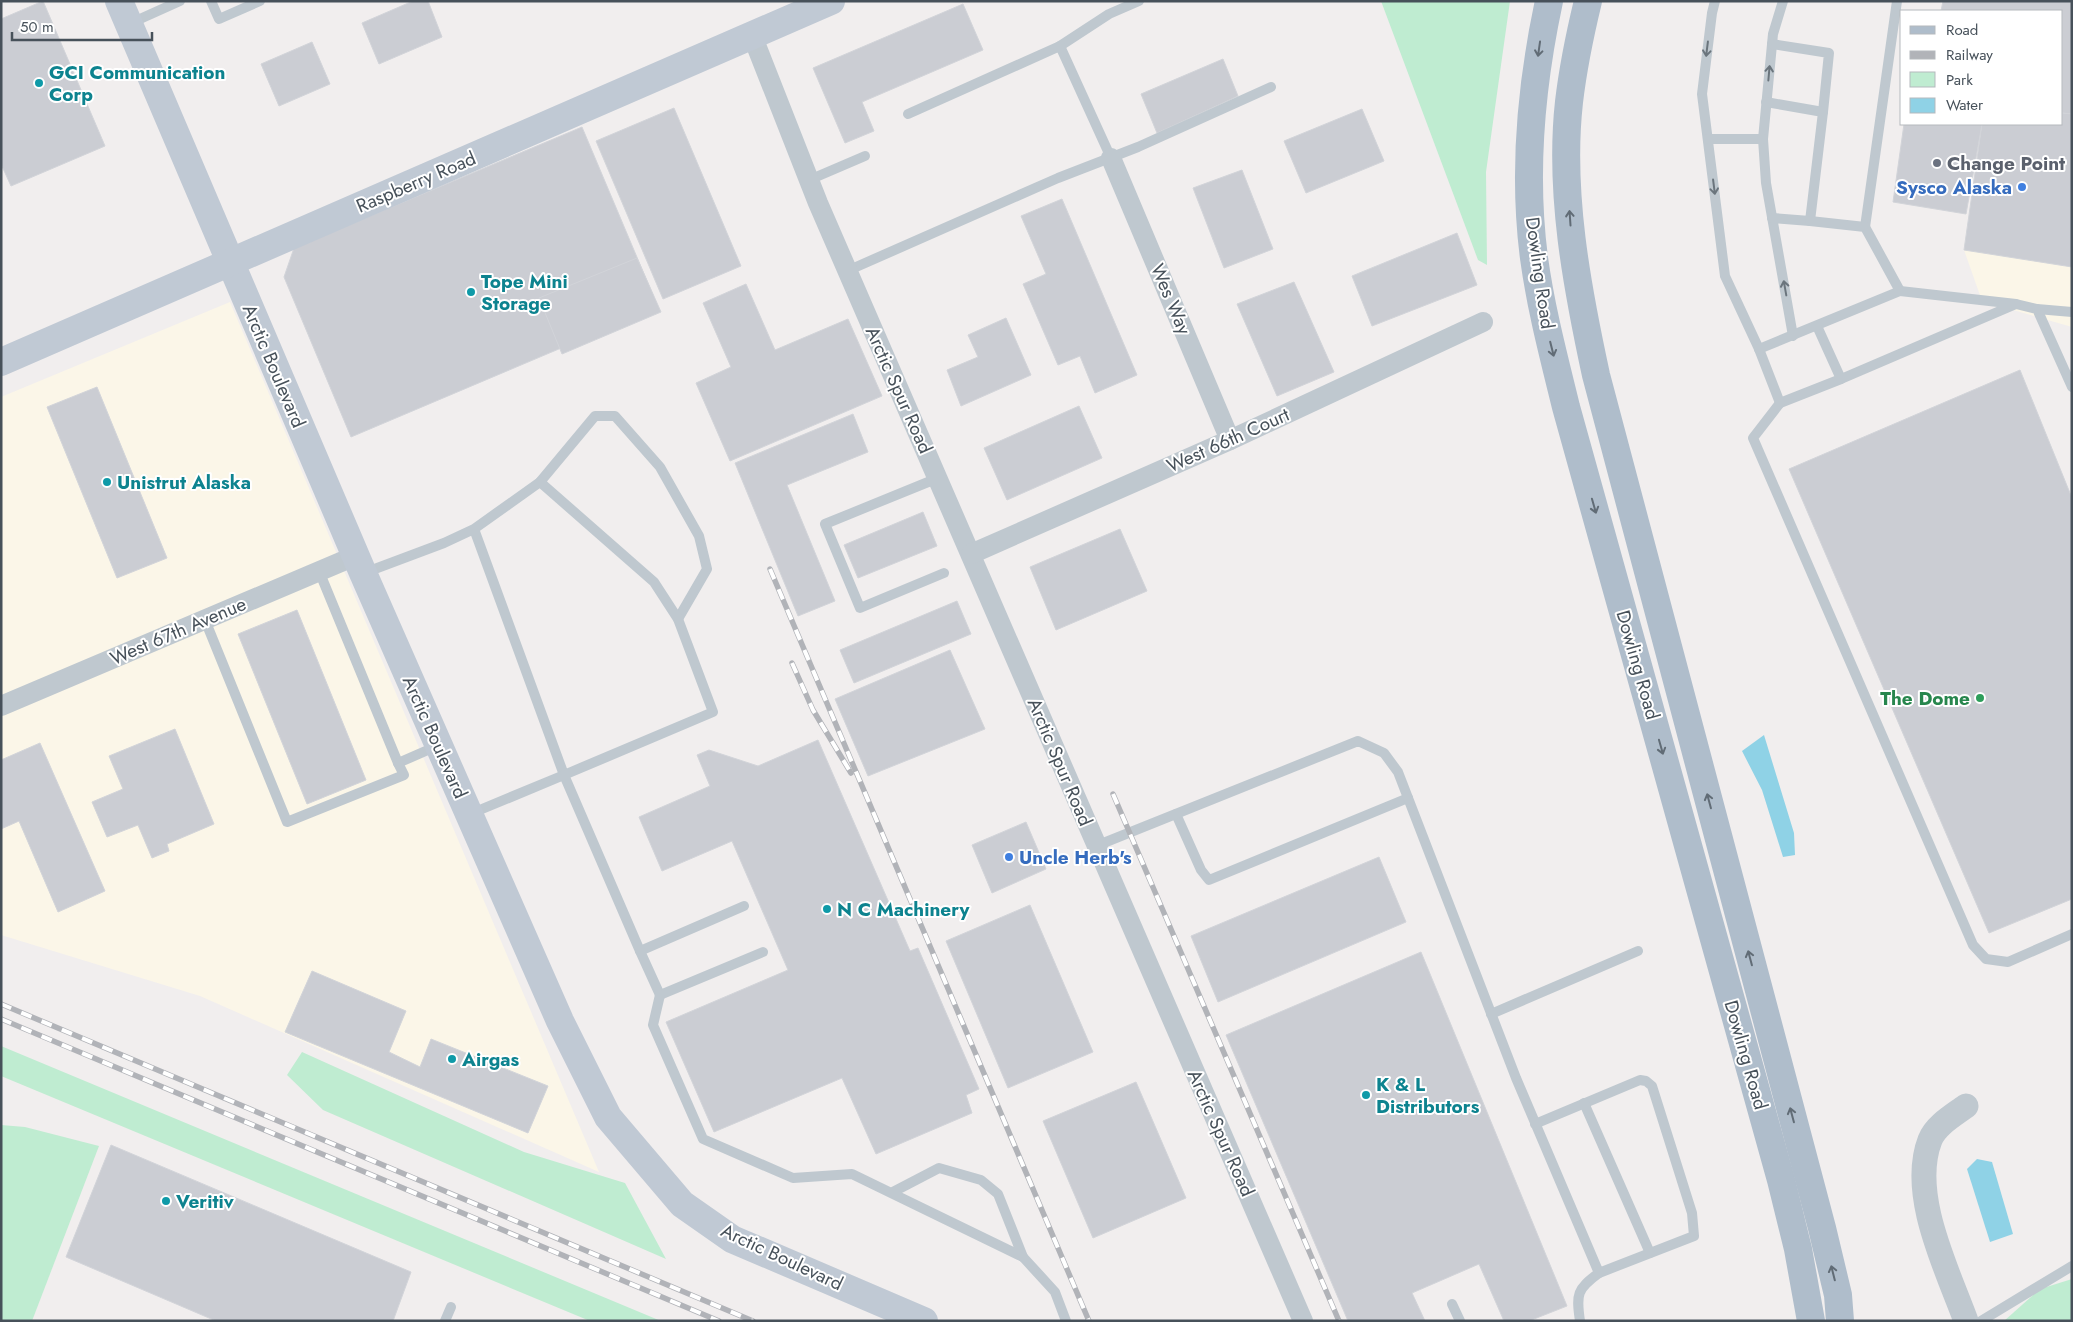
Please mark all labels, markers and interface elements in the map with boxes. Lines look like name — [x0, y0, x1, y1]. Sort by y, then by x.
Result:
scale bar — [12, 10, 152, 42]
legend — [1900, 10, 2063, 125]
text: 50 m — [20, 16, 54, 38]
text: Road — [1946, 19, 1978, 41]
one-way arrow — [1534, 41, 1544, 57]
one-way arrow — [1702, 41, 1712, 57]
text: Railway — [1946, 44, 1993, 66]
place label: GCI Communication Corp — [49, 59, 225, 108]
one-way arrow — [1764, 66, 1774, 82]
text: Park — [1946, 69, 1973, 91]
marker: GCI Communication Corp — [33, 77, 45, 89]
text: Water — [1946, 94, 1984, 116]
street label: Raspberry Road — [352, 145, 480, 219]
place label: Change Point — [1947, 150, 2065, 177]
marker: Change Point — [1931, 157, 1943, 169]
place label: Sysco Alaska — [1896, 174, 2012, 201]
one-way arrow — [1709, 179, 1719, 195]
marker: Sysco Alaska — [2016, 181, 2028, 193]
one-way arrow — [1566, 211, 1575, 227]
street label: Dowling Road — [1519, 215, 1561, 331]
street label: Wes Way — [1144, 259, 1198, 339]
place label: Tope Mini Storage — [481, 268, 568, 317]
one-way arrow — [1779, 281, 1789, 297]
marker: Tope Mini Storage — [465, 286, 477, 298]
street label: Arctic Boulevard — [236, 300, 312, 432]
street label: Arctic Spur Road — [859, 322, 939, 458]
one-way arrow — [1548, 341, 1557, 357]
street label: West 66th Court — [1162, 401, 1294, 479]
place label: Unistrut Alaska — [117, 469, 251, 496]
marker: Unistrut Alaska — [101, 476, 113, 488]
one-way arrow — [1589, 498, 1599, 514]
street label: West 67th Avenue — [106, 590, 250, 672]
street label: Dowling Road — [1609, 607, 1667, 723]
street label: Arctic Boulevard — [396, 671, 474, 803]
place label: The Dome — [1880, 685, 1970, 712]
marker: The Dome — [1974, 692, 1986, 704]
street label: Arctic Spur Road — [1021, 694, 1099, 830]
one-way arrow — [1656, 739, 1666, 755]
one-way arrow — [1703, 794, 1713, 810]
place label: Uncle Herb's — [1019, 844, 1132, 871]
marker: Uncle Herb's — [1003, 851, 1015, 863]
place label: N C Machinery — [837, 896, 971, 923]
marker: N C Machinery — [821, 903, 833, 915]
one-way arrow — [1745, 951, 1755, 967]
street label: Dowling Road — [1717, 997, 1775, 1113]
place label: Airgas — [461, 1046, 520, 1073]
marker: Airgas — [446, 1053, 458, 1065]
street label: Arctic Spur Road — [1181, 1065, 1261, 1201]
place label: K & L Distributors — [1376, 1071, 1480, 1120]
marker: K & L Distributors — [1360, 1089, 1372, 1101]
one-way arrow — [1787, 1108, 1796, 1124]
place label: Veritiv — [175, 1188, 235, 1215]
marker: Veritiv — [160, 1195, 172, 1207]
street label: Arctic Boulevard — [717, 1217, 847, 1297]
one-way arrow — [1828, 1265, 1837, 1281]

